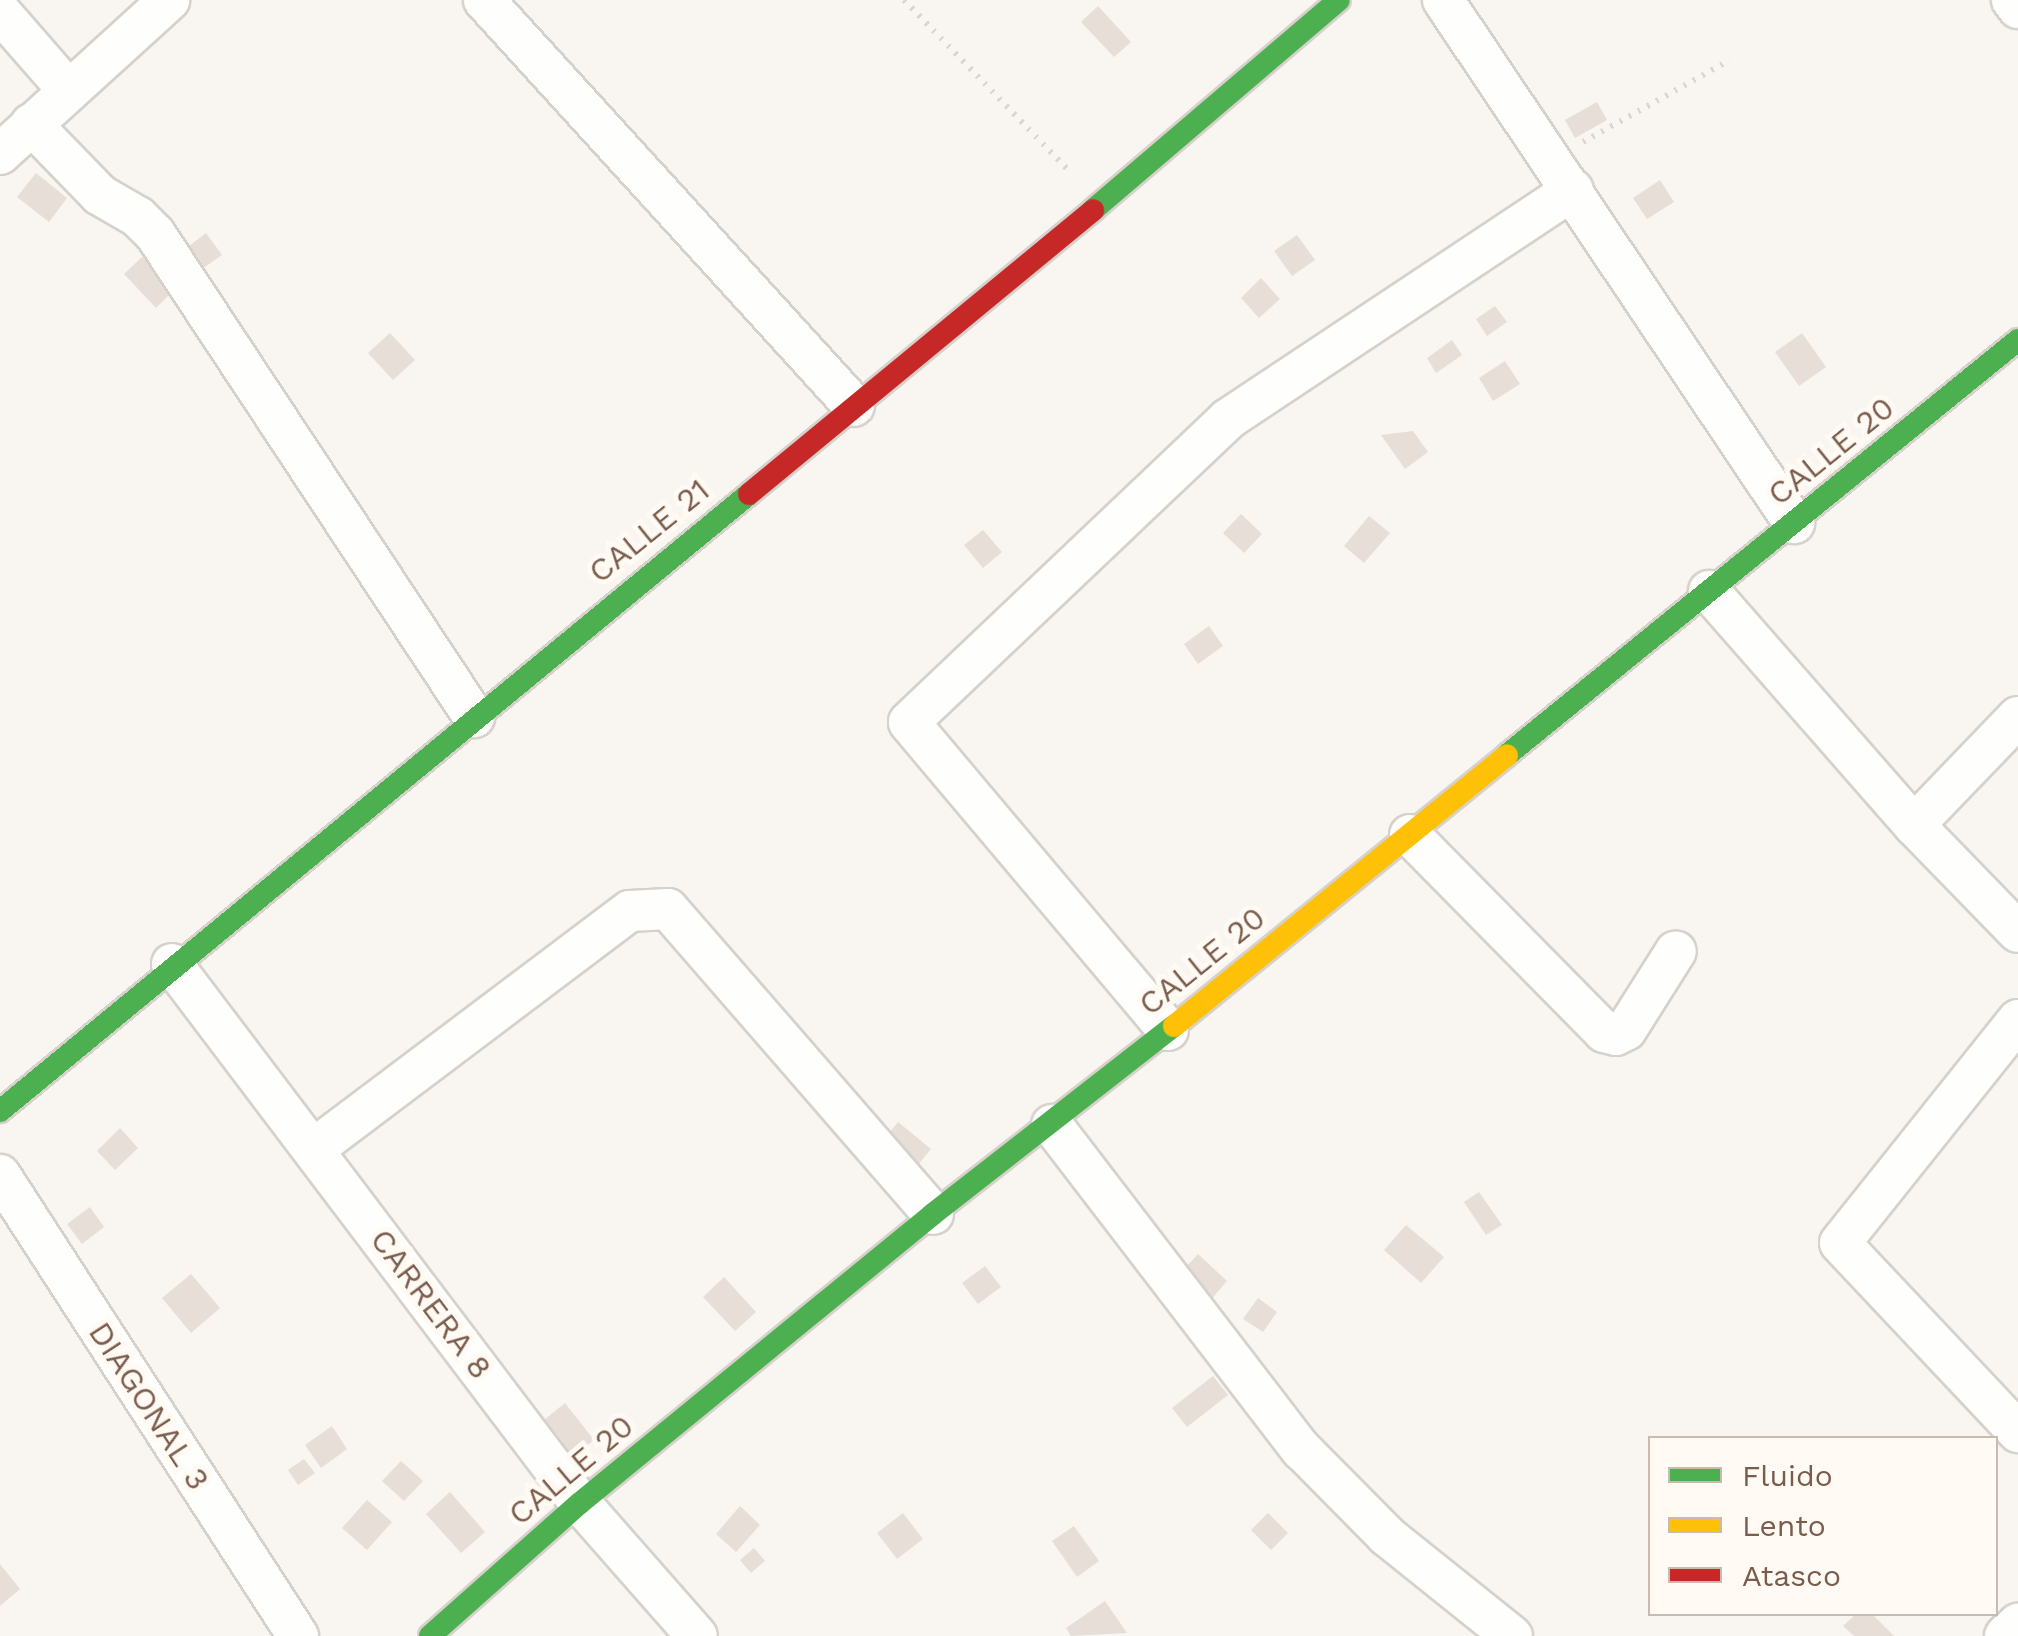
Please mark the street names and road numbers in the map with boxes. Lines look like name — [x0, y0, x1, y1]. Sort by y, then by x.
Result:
street label: CALLE 20 — [1760, 388, 1902, 514]
street label: CALLE 21 — [581, 471, 717, 591]
street label: CALLE 20 — [1131, 898, 1273, 1024]
street label: CARRERA 8 — [362, 1221, 500, 1387]
street label: DIAGONAL 3 — [80, 1314, 218, 1498]
street label: CALLE 20 — [501, 1407, 641, 1533]

